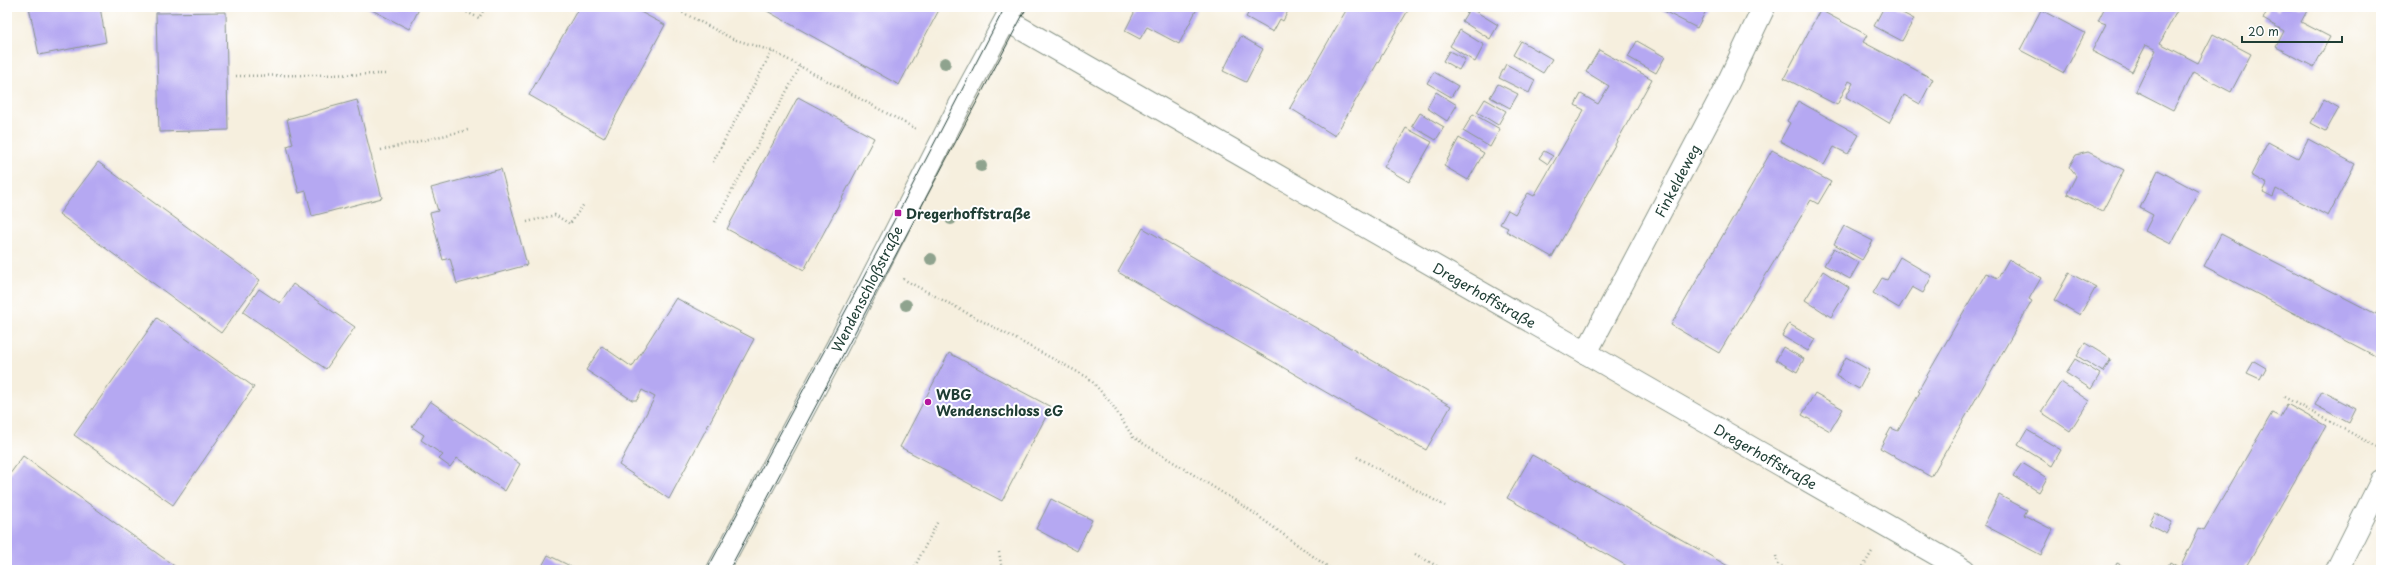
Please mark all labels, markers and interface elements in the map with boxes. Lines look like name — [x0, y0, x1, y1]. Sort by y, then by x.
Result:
scale bar — [2242, 18, 2342, 44]
text: 20 m — [2248, 22, 2279, 40]
street label: Finkeldeweg — [1649, 140, 1705, 221]
place label: Dregerhoffstraße — [906, 203, 1031, 224]
marker: Dregerhoffstraße — [893, 208, 903, 218]
street label: Wendenschloßstraße — [826, 222, 907, 356]
street label: Dregerhoffstraße — [1429, 257, 1540, 333]
place label: WBG Wendenschloss eG — [936, 384, 1064, 421]
marker: WBG Wendenschloss eG — [923, 397, 933, 407]
street label: Dregerhoffstraße — [1710, 418, 1821, 494]

